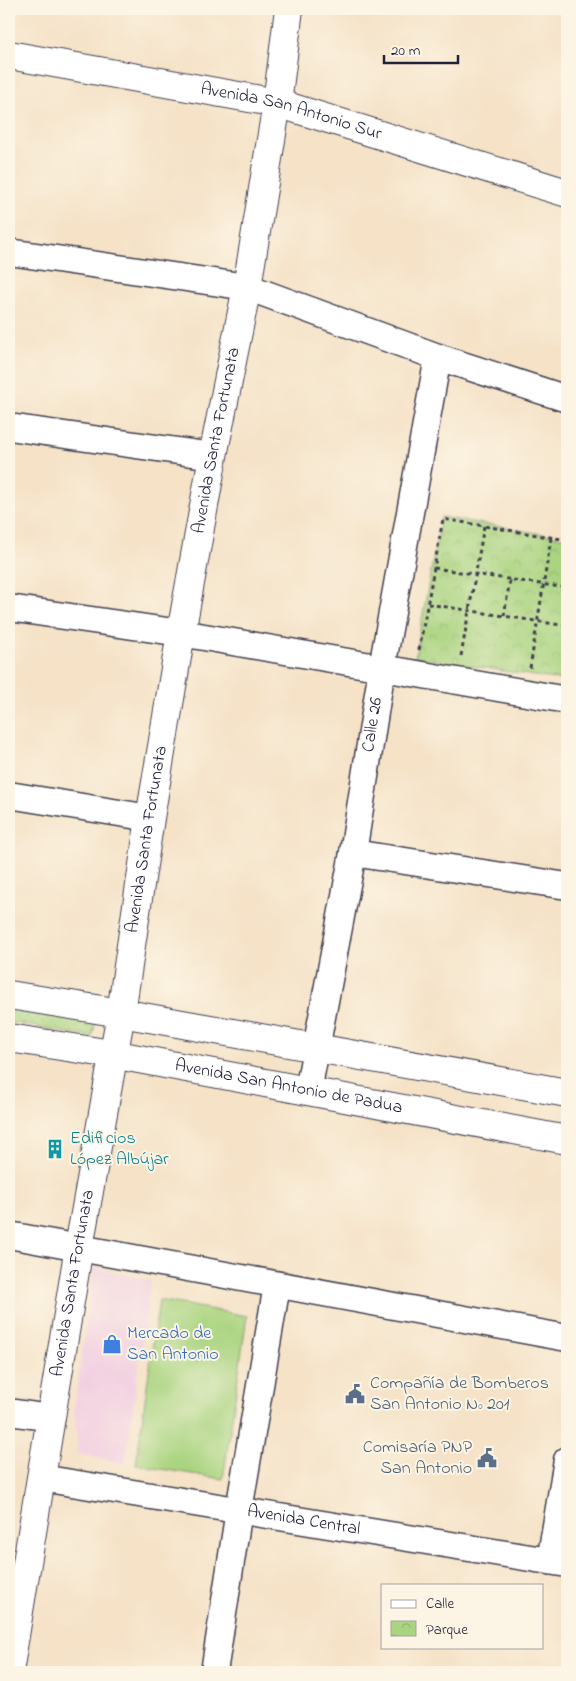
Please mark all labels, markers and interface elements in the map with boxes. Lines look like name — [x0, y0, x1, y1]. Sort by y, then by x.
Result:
scale bar — [384, 32, 457, 64]
text: 20 m — [391, 40, 421, 62]
street label: Avenida San Antonio Sur — [198, 77, 385, 148]
street label: Avenida Santa Fortunata — [186, 345, 248, 536]
street label: Calle 26 — [356, 695, 390, 754]
street label: Avenida Santa Fortunata — [120, 744, 175, 935]
street label: Avenida San Antonio de Padua — [173, 1053, 405, 1122]
place label: Edificios López Albújar — [70, 1126, 169, 1173]
building icon: Edificios López Albújar — [44, 1138, 66, 1160]
street label: Avenida Santa Fortunata — [45, 1188, 102, 1379]
place label: Mercado de San Antonio — [127, 1321, 219, 1368]
shop icon: Mercado de San Antonio — [101, 1333, 123, 1355]
place label: Compañía de Bomberos San Antonio Nº 201 — [370, 1371, 549, 1418]
public building icon: Compañía de Bomberos San Antonio Nº 201 — [344, 1383, 366, 1405]
place label: Comisaría PNP San Antonio — [363, 1435, 473, 1482]
public building icon: Comisaría PNP San Antonio — [476, 1447, 498, 1469]
street label: Avenida Central — [245, 1499, 362, 1543]
legend — [381, 1584, 544, 1648]
text: Calle — [426, 1593, 454, 1615]
text: Parque — [426, 1619, 468, 1641]

